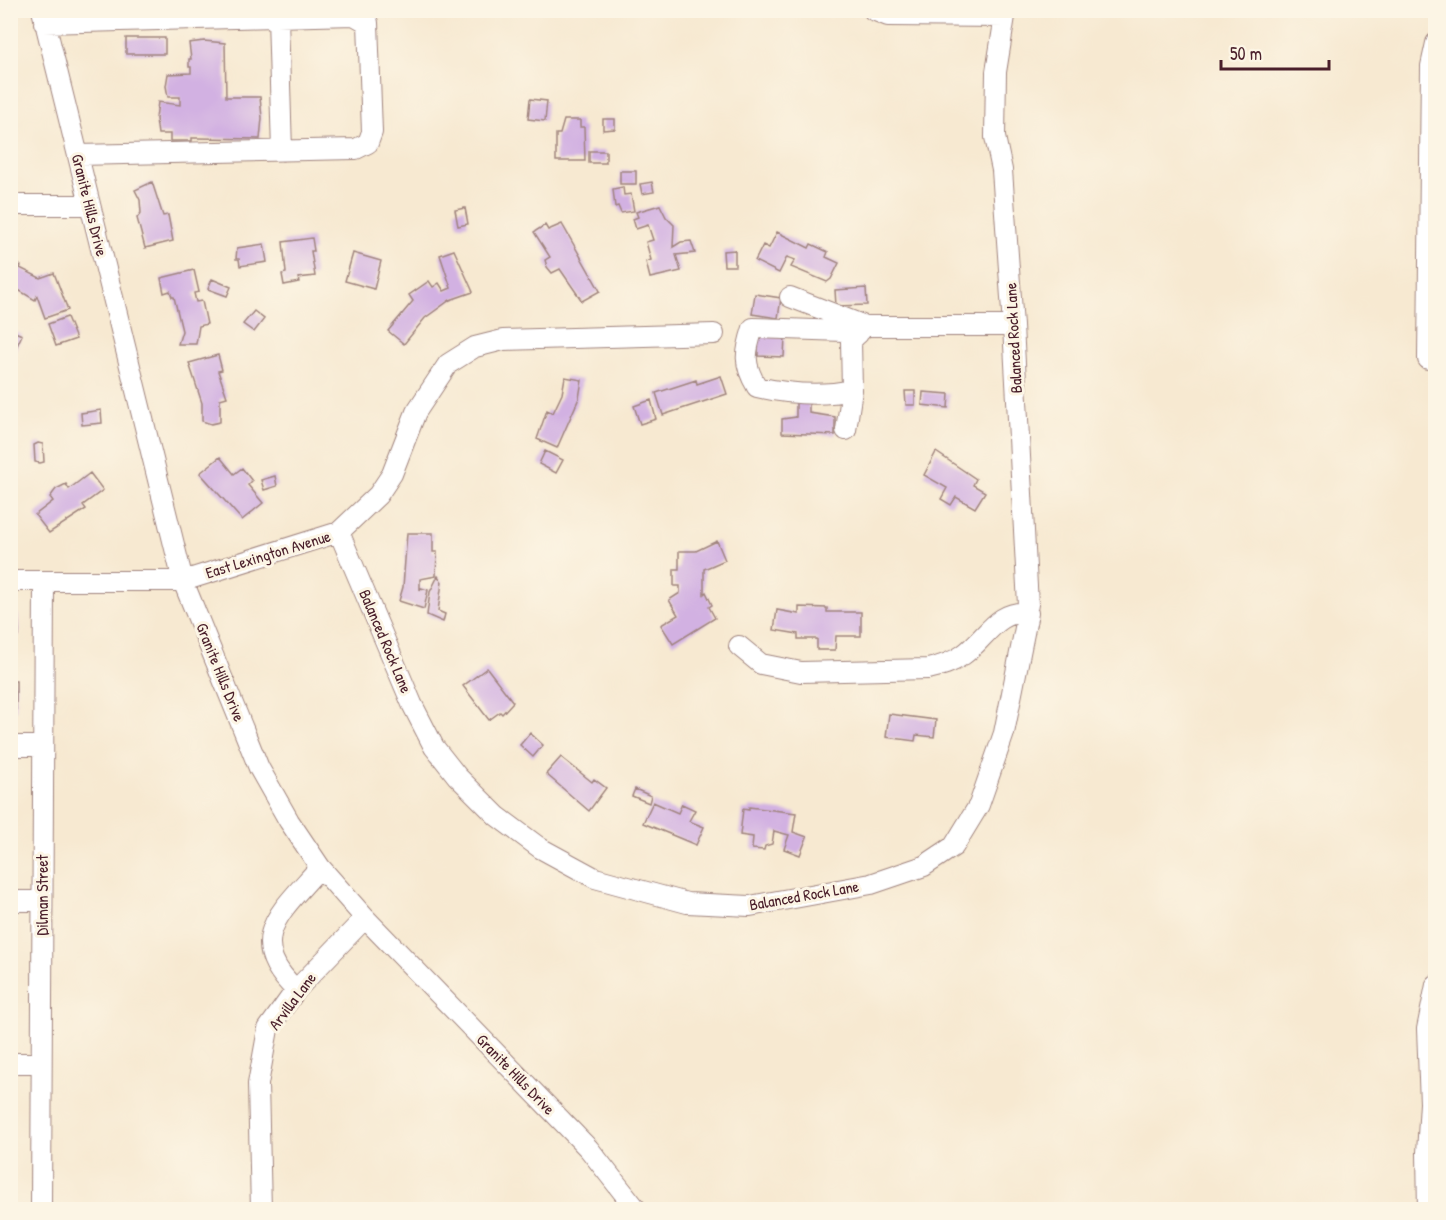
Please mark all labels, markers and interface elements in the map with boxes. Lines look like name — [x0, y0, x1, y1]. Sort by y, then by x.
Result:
scale bar — [1221, 33, 1329, 71]
text: 50 m — [1230, 41, 1262, 66]
street label: Granite Hills Drive — [67, 152, 113, 259]
street label: Balanced Rock Lane — [999, 282, 1027, 394]
street label: East Lexington Avenue — [203, 524, 334, 583]
street label: Balanced Rock Lane — [354, 586, 418, 697]
street label: Granite Hills Drive — [191, 619, 251, 725]
street label: Dilman Street — [31, 854, 53, 935]
street label: Balanced Rock Lane — [748, 874, 861, 915]
street label: Arvilla Lane — [263, 967, 321, 1034]
street label: Granite Hills Drive — [472, 1029, 561, 1120]

